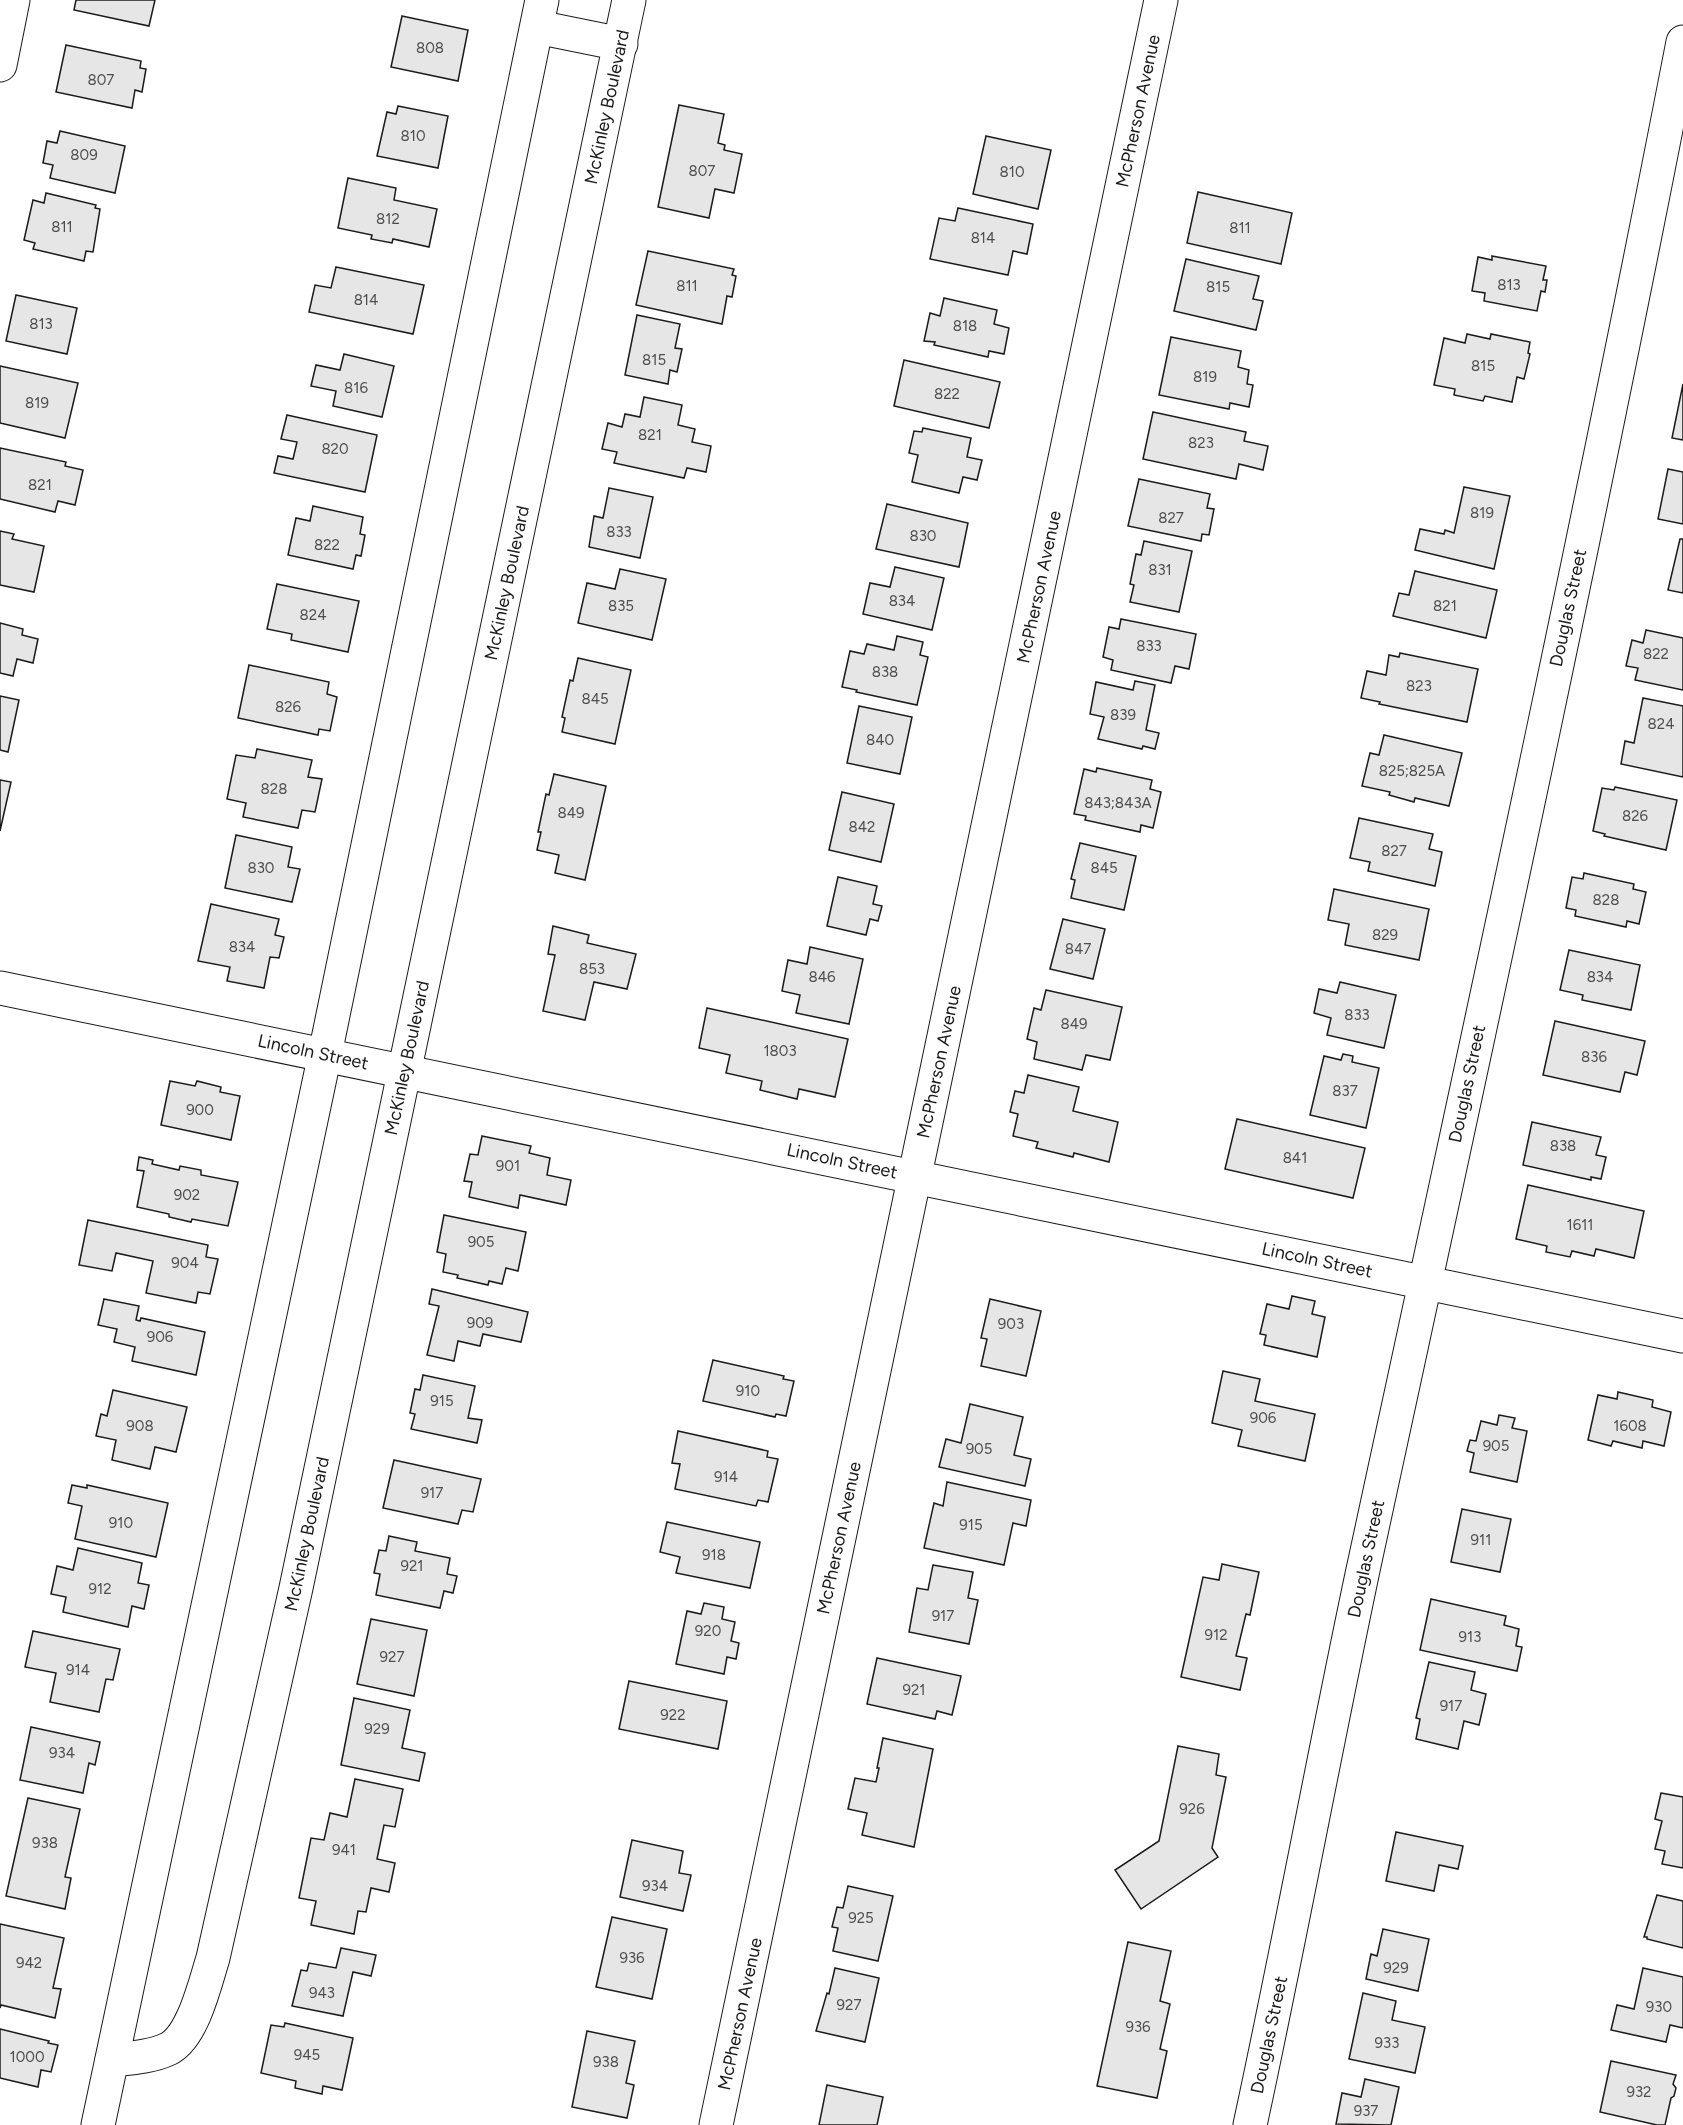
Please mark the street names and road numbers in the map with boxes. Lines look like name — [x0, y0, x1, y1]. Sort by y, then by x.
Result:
street label: McKinley Boulevard — [580, 28, 634, 186]
street label: McPherson Avenue — [1111, 32, 1165, 189]
street label: McKinley Boulevard — [480, 504, 534, 662]
street label: McPherson Avenue — [1012, 508, 1066, 665]
street label: Douglas Street — [1545, 547, 1591, 669]
street label: McKinley Boulevard — [380, 979, 434, 1137]
street label: McPherson Avenue — [912, 983, 966, 1140]
street label: Douglas Street — [1444, 1023, 1490, 1145]
street label: Lincoln Street — [256, 1030, 371, 1075]
street label: Lincoln Street — [785, 1139, 900, 1184]
street label: Lincoln Street — [1260, 1238, 1375, 1283]
street label: McKinley Boulevard — [280, 1455, 334, 1613]
street label: McPherson Avenue — [812, 1459, 866, 1616]
street label: Douglas Street — [1343, 1498, 1389, 1620]
street label: McPherson Avenue — [713, 1935, 767, 2092]
street label: Douglas Street — [1246, 1974, 1292, 2096]

